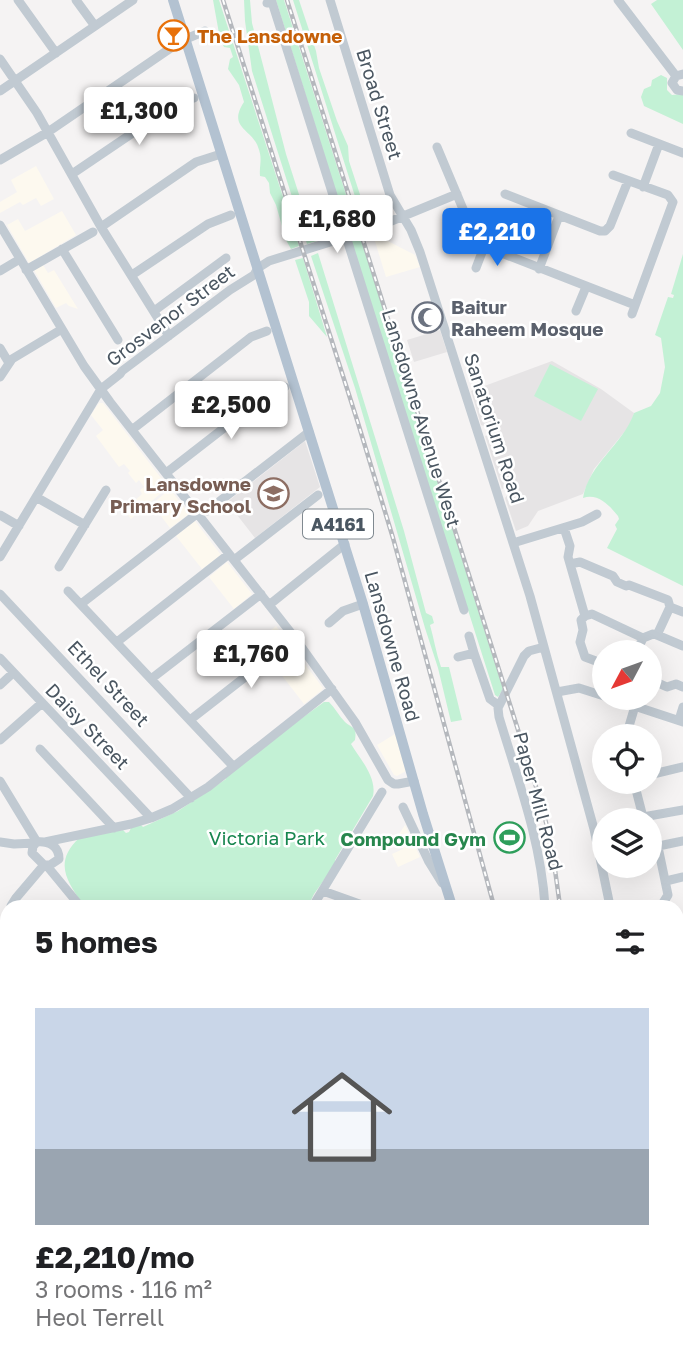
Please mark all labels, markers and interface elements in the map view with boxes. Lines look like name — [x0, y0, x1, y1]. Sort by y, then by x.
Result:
bar icon: The Lansdowne — [157, 18, 191, 52]
place label: The Lansdowne — [197, 24, 342, 47]
street label: Broad Street — [352, 46, 408, 162]
pin: £1,300 — [82, 88, 196, 147]
text: £1,300 — [100, 96, 178, 124]
pin: £1,680 — [280, 196, 394, 255]
text: £1,680 — [298, 204, 376, 232]
pin: £2,210 — [440, 208, 554, 268]
text: £2,210 — [458, 217, 536, 245]
street label: Grosvenor Street — [101, 259, 239, 371]
place label: Baitur Raheem Mosque — [451, 295, 603, 340]
mosque icon: Baitur Raheem Mosque — [411, 300, 445, 334]
street label: Lansdowne Avenue West — [378, 306, 466, 530]
street label: Sanatorium Road — [460, 350, 530, 506]
pin: £2,500 — [174, 382, 288, 441]
text: £2,500 — [191, 390, 271, 418]
place label: Lansdowne Primary School — [110, 472, 251, 517]
school or university icon: Lansdowne Primary School — [257, 477, 291, 511]
road number: A4161 — [303, 510, 373, 538]
street label: Lansdowne Road — [360, 568, 426, 724]
pin: £1,760 — [194, 630, 308, 690]
street label: Ethel Street — [63, 635, 155, 731]
text: £1,760 — [213, 639, 289, 667]
north arrow — [592, 640, 662, 710]
map controls — [592, 640, 662, 878]
street label: Daisy Street — [41, 678, 135, 774]
button: locate — [592, 724, 662, 794]
street label: Paper Mill Road — [509, 729, 569, 873]
button: layers — [592, 808, 662, 878]
sports icon: Compound Gym — [492, 821, 526, 855]
park label: Victoria Park — [209, 826, 325, 849]
place label: Compound Gym — [340, 827, 486, 850]
icon: filters — [611, 923, 649, 961]
text: 5 homes — [35, 924, 158, 960]
icon: home — [279, 1054, 405, 1180]
text: £2,210/mo — [35, 1239, 195, 1275]
text: 3 rooms · 116 m² — [35, 1275, 212, 1303]
text: Heol Terrell — [35, 1303, 164, 1331]

